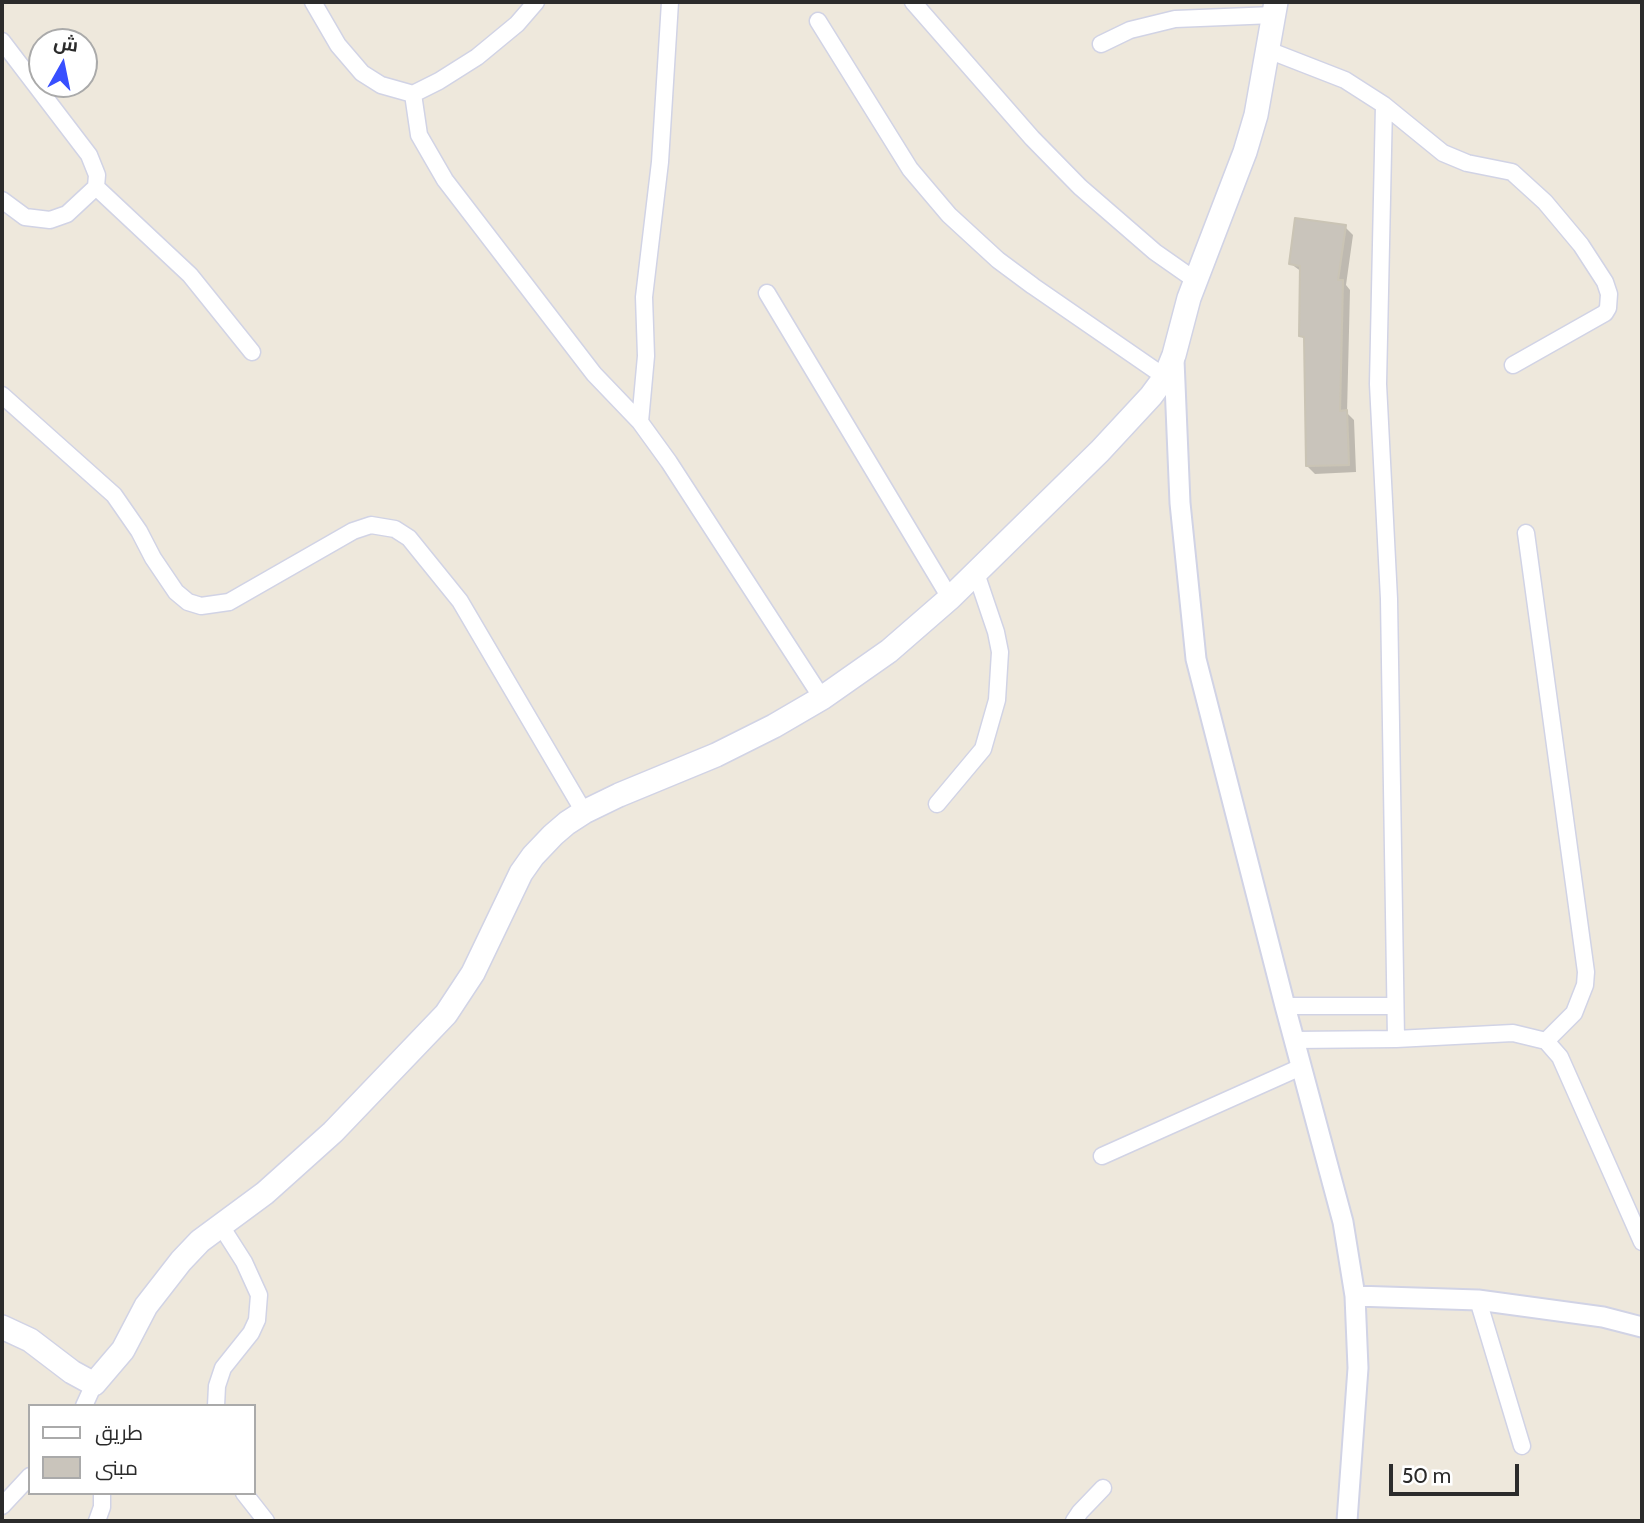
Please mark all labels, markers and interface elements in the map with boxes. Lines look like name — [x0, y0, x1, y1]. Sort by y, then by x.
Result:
north arrow — [28, 28, 98, 98]
text: ش — [52, 30, 80, 57]
legend — [28, 1404, 256, 1495]
text: طريق — [95, 1420, 143, 1445]
scale bar — [1392, 1450, 1522, 1494]
text: مبنى — [95, 1455, 138, 1480]
text: 50 m — [1402, 1463, 1451, 1488]

